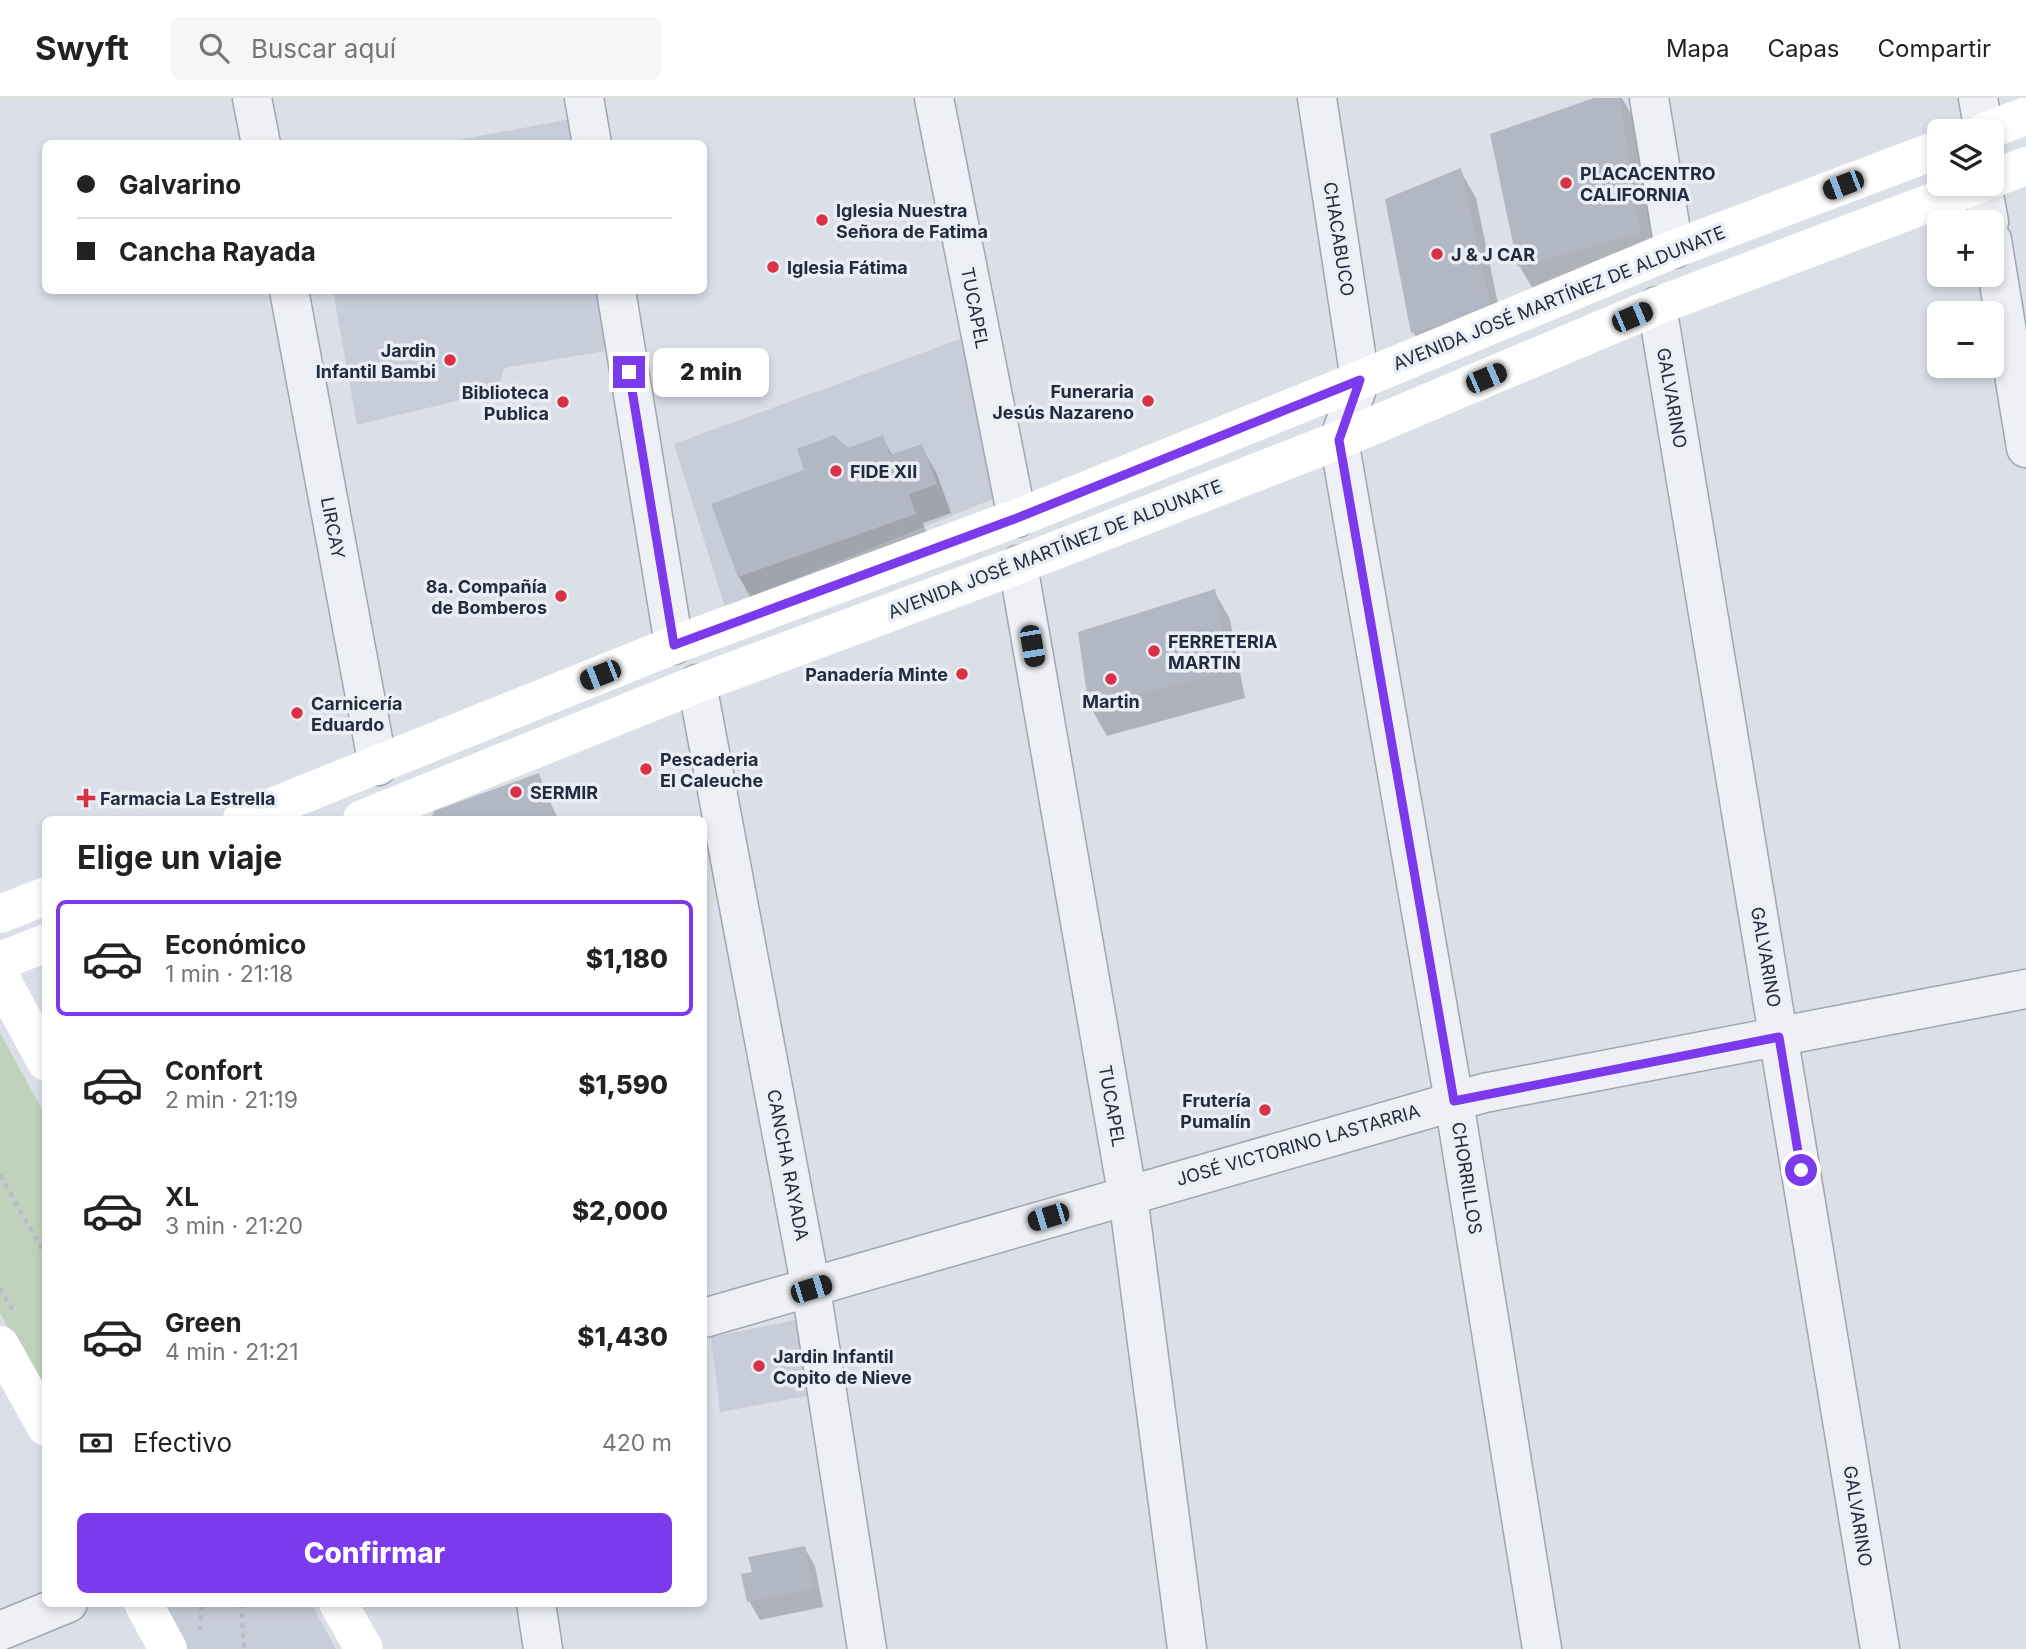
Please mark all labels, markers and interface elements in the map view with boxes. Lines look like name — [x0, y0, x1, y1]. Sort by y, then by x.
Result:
search box — [171, 17, 661, 80]
text: Swyft — [35, 28, 129, 68]
icon: search — [195, 29, 233, 67]
text: Buscar aquí — [251, 33, 396, 64]
text: Mapa — [1666, 34, 1729, 63]
text: Capas — [1767, 34, 1840, 63]
text: Compartir — [1878, 34, 1991, 63]
map controls — [1927, 119, 2004, 378]
button: layers — [1927, 119, 2004, 196]
place label: PLACACENTRO CALIFORNIA — [1580, 163, 1716, 205]
car — [1820, 168, 1867, 202]
text: Galvarino — [119, 169, 241, 200]
marker: PLACACENTRO CALIFORNIA — [1558, 175, 1574, 191]
street label: CHACABUCO — [1320, 180, 1358, 298]
place label: Iglesia Nuestra Señora de Fatima — [836, 200, 988, 242]
button: + — [1927, 210, 2004, 287]
marker: Iglesia Nuestra Señora de Fatima — [814, 212, 830, 228]
street label: AVENIDA JOSÉ MARTÍNEZ DE ALDUNATE — [1389, 221, 1728, 374]
text: Cancha Rayada — [119, 236, 316, 267]
place label: J & J CAR — [1451, 244, 1535, 265]
marker: J & J CAR — [1429, 246, 1445, 262]
place label: Iglesia Fátima — [787, 257, 908, 278]
marker: Iglesia Fátima — [765, 259, 781, 275]
street label: TUCAPEL — [957, 265, 993, 351]
car — [1609, 299, 1656, 335]
button: − — [1927, 301, 2004, 378]
place label: Jardin Infantil Bambi — [316, 340, 436, 382]
street label: GALVARINO — [1653, 346, 1691, 450]
callout: 2 min — [654, 348, 769, 396]
marker: Jardin Infantil Bambi — [442, 352, 458, 368]
route end — [613, 356, 645, 388]
text: 2 min — [680, 358, 742, 386]
car — [1463, 360, 1510, 396]
place label: Funeraria Jesús Nazareno — [992, 381, 1134, 423]
place label: Biblioteca Publica — [462, 382, 549, 424]
marker: Funeraria Jesús Nazareno — [1140, 393, 1156, 409]
marker: Biblioteca Publica — [555, 394, 571, 410]
place label: FIDE XII — [850, 461, 917, 482]
marker: FIDE XII — [828, 463, 844, 479]
street label: AVENIDA JOSÉ MARTÍNEZ DE ALDUNATE — [885, 474, 1225, 623]
street label: LIRCAY — [317, 495, 349, 561]
place label: 8a. Compañía de Bomberos — [426, 576, 547, 618]
marker: 8a. Compañía de Bomberos — [553, 588, 569, 604]
car — [1019, 623, 1046, 669]
place label: FERRETERIA MARTIN — [1168, 631, 1277, 673]
marker: FERRETERIA MARTIN — [1146, 643, 1162, 659]
car — [577, 657, 624, 693]
place label: Panadería Minte — [805, 664, 948, 685]
marker: Panadería Minte — [954, 666, 970, 682]
marker: Martin — [1103, 671, 1119, 687]
place label: Martin — [1082, 691, 1140, 712]
place label: Carnicería Eduardo — [311, 693, 402, 735]
marker: Carnicería Eduardo — [289, 705, 305, 721]
place label: Pescaderia El Caleuche — [660, 749, 763, 791]
marker: Pescaderia El Caleuche — [638, 761, 654, 777]
place label: SERMIR — [530, 782, 598, 803]
marker: SERMIR — [508, 784, 524, 800]
place label: Farmacia La Estrella — [100, 788, 276, 809]
marker: Farmacia La Estrella — [78, 790, 94, 806]
text: Elige un viaje — [77, 838, 282, 877]
street label: GALVARINO — [1747, 905, 1785, 1009]
icon: car — [81, 927, 144, 990]
text: Económico — [165, 929, 306, 960]
text: $1,180 — [586, 943, 668, 974]
text: 1 min · 21:18 — [165, 960, 293, 988]
icon: car — [81, 1053, 144, 1116]
text: Confort — [165, 1055, 263, 1086]
street label: TUCAPEL — [1094, 1063, 1130, 1149]
text: $1,590 — [578, 1069, 668, 1100]
text: 2 min · 21:19 — [165, 1086, 298, 1114]
street label: CANCHA RAYADA — [763, 1088, 813, 1242]
place label: Frutería Pumalín — [1180, 1090, 1251, 1132]
street label: JOSÉ VICTORINO LASTARRIA — [1173, 1099, 1422, 1190]
marker: Frutería Pumalín — [1257, 1102, 1273, 1118]
street label: CHORRILLOS — [1448, 1120, 1486, 1236]
route start — [1785, 1154, 1817, 1186]
icon: car — [81, 1179, 144, 1242]
text: XL — [165, 1181, 199, 1212]
text: $2,000 — [572, 1195, 668, 1226]
car — [1025, 1201, 1072, 1233]
text: 3 min · 21:20 — [165, 1212, 303, 1240]
car — [788, 1273, 835, 1305]
icon: car — [81, 1305, 144, 1368]
text: Green — [165, 1307, 242, 1338]
text: $1,430 — [577, 1321, 668, 1352]
text: 4 min · 21:21 — [165, 1338, 299, 1366]
place label: Jardin Infantil Copito de Nieve — [773, 1346, 912, 1388]
marker: Jardin Infantil Copito de Nieve — [751, 1358, 767, 1374]
icon: cash — [77, 1424, 115, 1462]
text: Efectivo — [133, 1427, 232, 1458]
text: 420 m — [602, 1429, 672, 1457]
street label: GALVARINO — [1840, 1464, 1876, 1568]
button: Confirmar — [77, 1513, 672, 1593]

